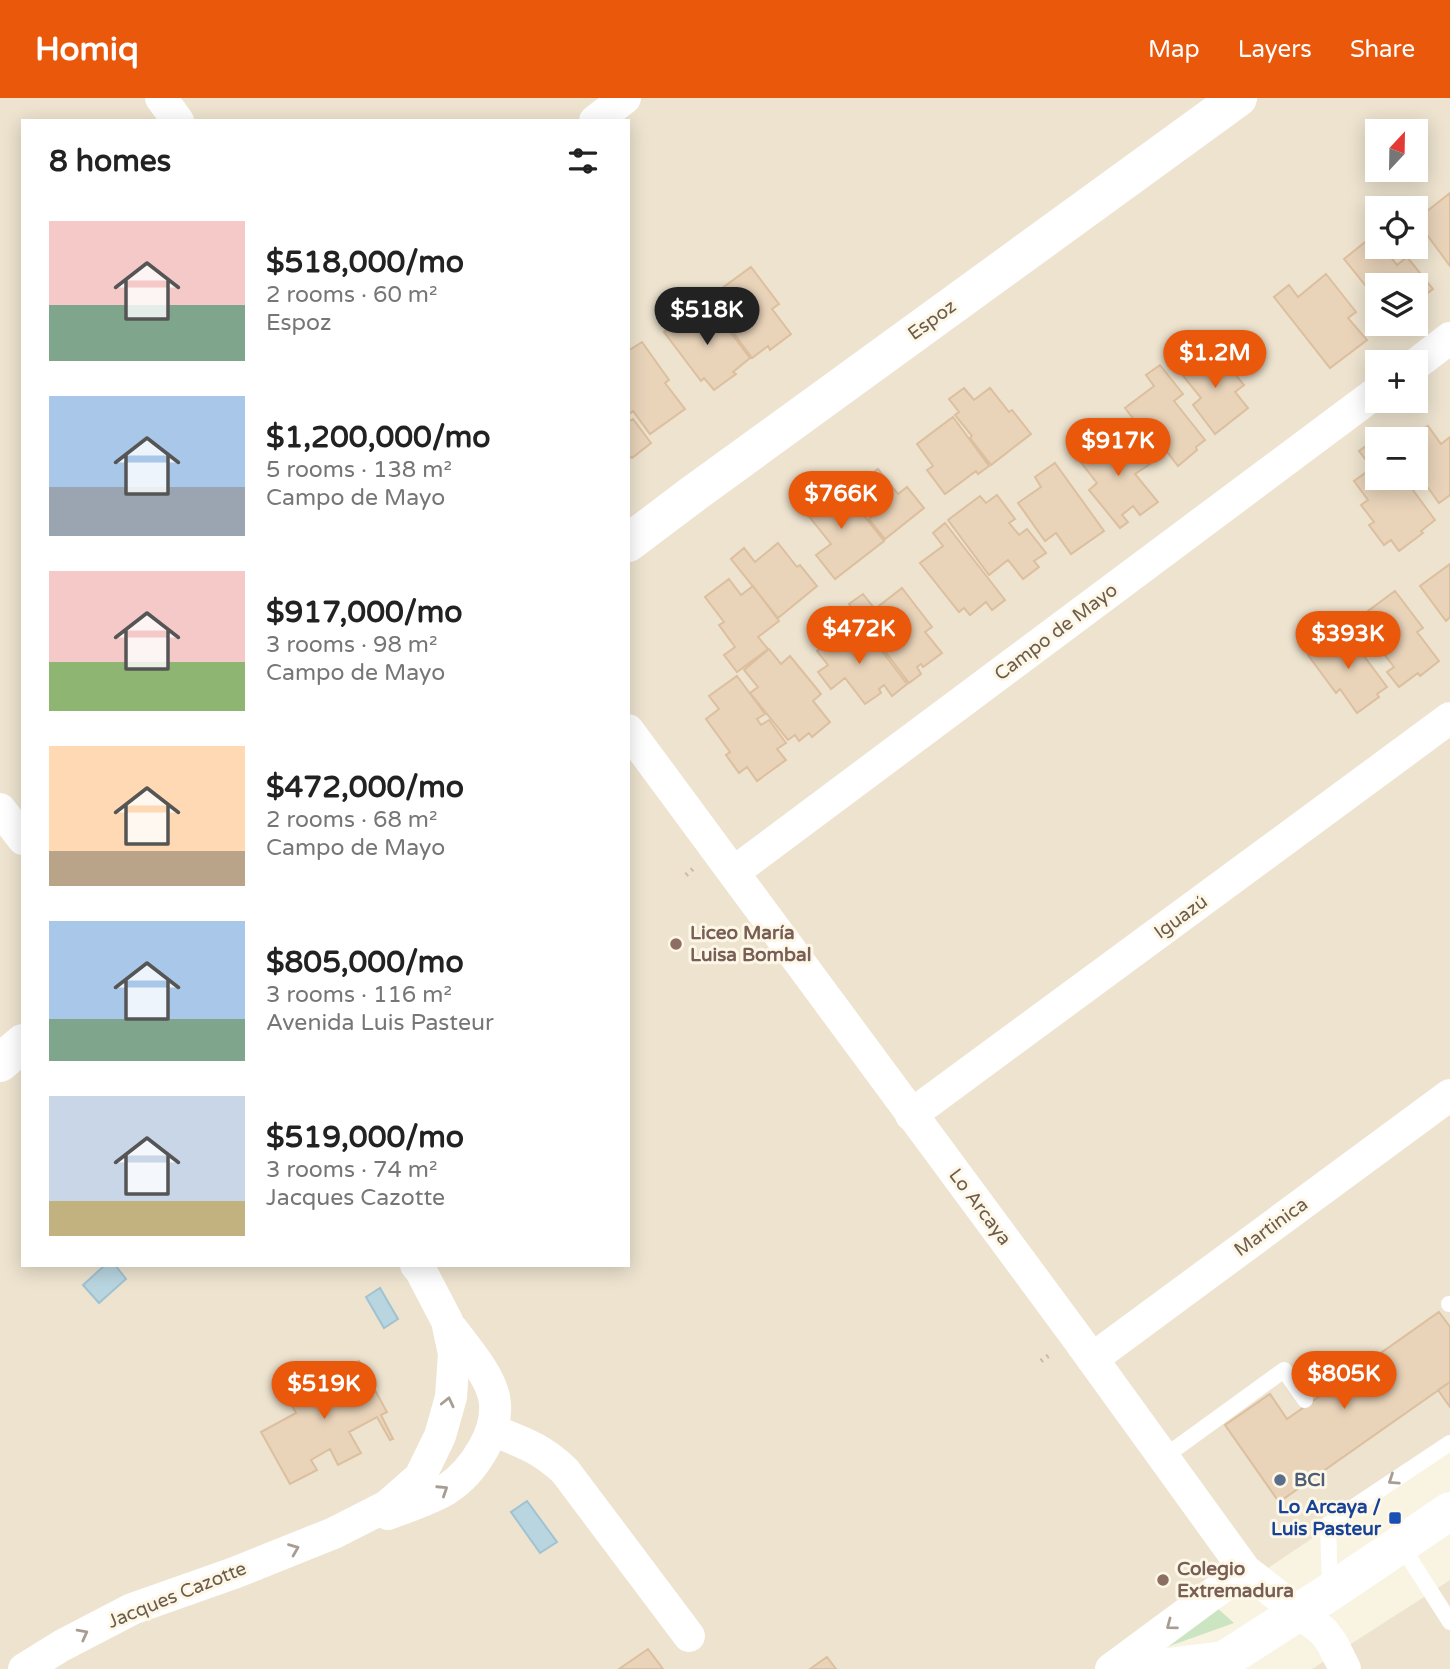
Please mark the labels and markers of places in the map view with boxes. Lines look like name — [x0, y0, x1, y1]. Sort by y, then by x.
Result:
pin: $518K — [658, 288, 756, 347]
pin: $1.2M — [1166, 330, 1264, 390]
pin: $917K — [1069, 418, 1167, 478]
pin: $766K — [792, 472, 890, 531]
pin: $472K — [810, 606, 908, 666]
pin: $393K — [1299, 612, 1397, 671]
place label: Liceo María Luisa Bombal — [690, 922, 811, 966]
marker: Liceo María Luisa Bombal — [668, 936, 684, 952]
pin: $805K — [1295, 1352, 1393, 1411]
pin: $519K — [275, 1362, 373, 1421]
place label: BCI — [1294, 1469, 1326, 1491]
marker: BCI — [1272, 1472, 1288, 1488]
place label: Lo Arcaya / Luis Pasteur — [1271, 1496, 1382, 1540]
marker: Lo Arcaya / Luis Pasteur — [1387, 1510, 1403, 1526]
place label: Colegio Extremadura — [1177, 1558, 1294, 1602]
marker: Colegio Extremadura — [1155, 1572, 1171, 1588]

